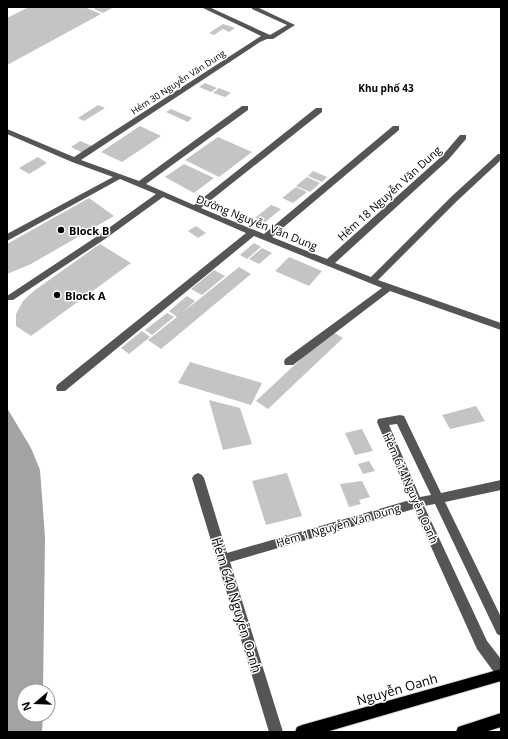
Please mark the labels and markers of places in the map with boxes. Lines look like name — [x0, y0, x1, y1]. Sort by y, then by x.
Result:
place label: Block B — [69, 223, 109, 238]
marker: Block B — [56, 225, 66, 235]
place label: Block A — [65, 288, 106, 303]
marker: Block A — [52, 290, 62, 300]

